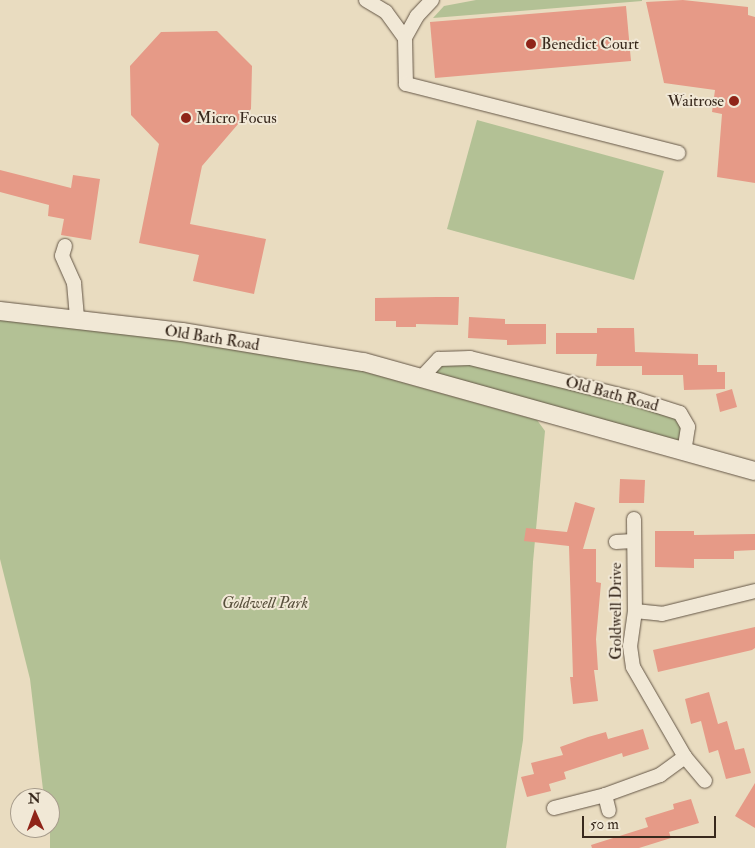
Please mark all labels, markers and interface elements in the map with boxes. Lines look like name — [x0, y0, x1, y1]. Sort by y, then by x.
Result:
place label: Benedict Court — [541, 34, 639, 54]
marker: Benedict Court — [525, 38, 537, 50]
place label: Waitrose — [667, 91, 724, 111]
marker: Waitrose — [728, 95, 740, 107]
place label: Micro Focus — [196, 108, 277, 128]
marker: Micro Focus — [180, 112, 192, 124]
street label: Old Bath Road — [163, 321, 261, 355]
street label: Old Bath Road — [563, 372, 661, 416]
street label: Goldwell Drive — [606, 562, 626, 660]
park label: Goldwell Park — [222, 593, 308, 613]
north arrow — [10, 788, 60, 838]
text: N — [28, 790, 41, 807]
scale bar — [585, 806, 719, 838]
text: 50 m — [590, 815, 619, 834]

